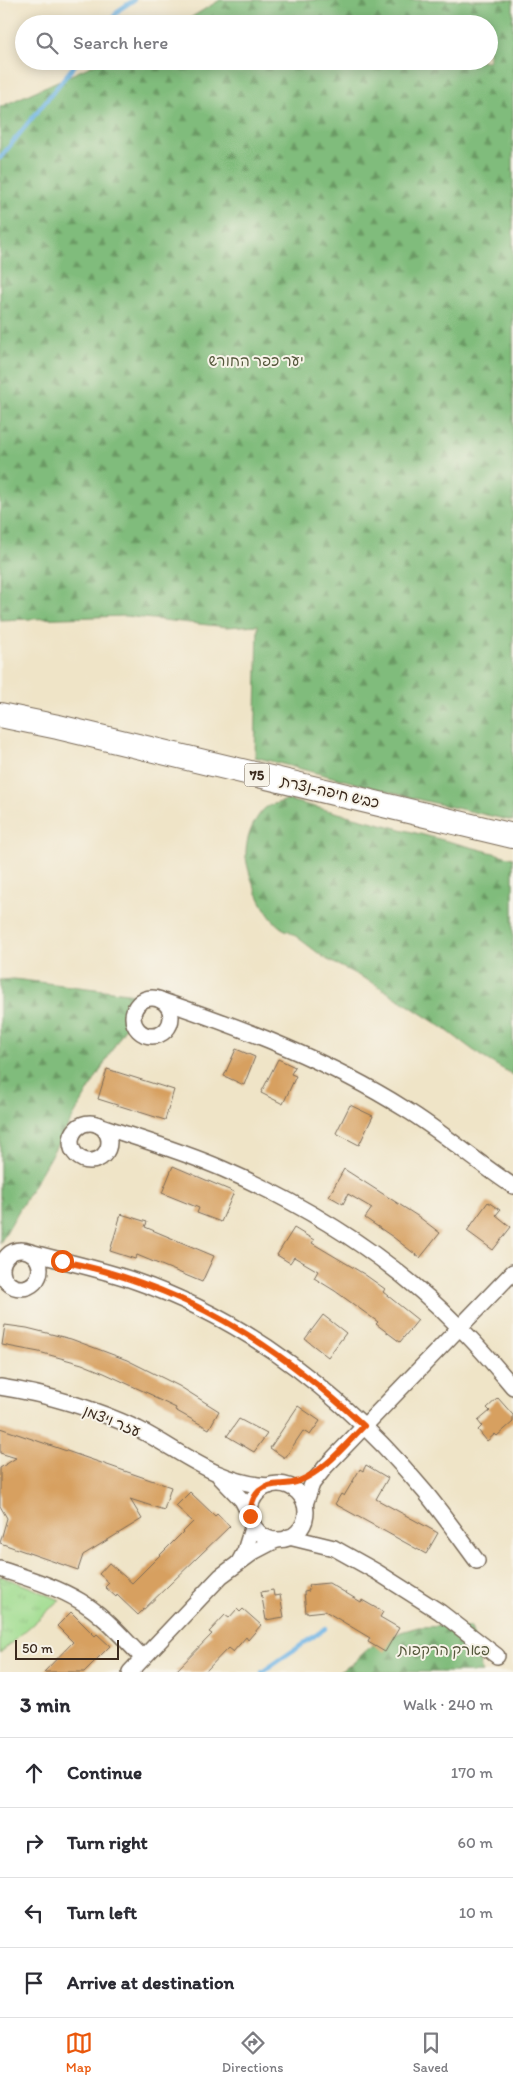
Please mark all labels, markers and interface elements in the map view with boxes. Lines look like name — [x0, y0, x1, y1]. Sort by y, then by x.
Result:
search box — [15, 15, 498, 70]
icon: search — [33, 29, 61, 57]
text: Search here — [73, 31, 168, 54]
park label: יער כפר החורש — [208, 352, 304, 370]
road number: 75 — [244, 764, 270, 786]
street label: כביש חיפה-נצרת — [278, 772, 381, 812]
route start — [51, 1250, 74, 1273]
street label: עזר ויצמן — [81, 1401, 143, 1441]
route end — [239, 1505, 262, 1528]
scale bar — [15, 1637, 119, 1660]
text: 50 m — [22, 1640, 53, 1657]
park label: פארק הרקפות — [397, 1641, 490, 1659]
text: 3 min — [20, 1692, 70, 1717]
text: Walk · 240 m — [403, 1695, 493, 1714]
icon: ahead — [20, 1759, 48, 1787]
text: Continue — [67, 1761, 142, 1784]
text: 170 m — [451, 1763, 493, 1782]
icon: right — [20, 1829, 48, 1857]
text: Turn right — [67, 1831, 148, 1854]
text: 60 m — [458, 1833, 493, 1852]
icon: left — [20, 1899, 48, 1927]
text: Turn left — [67, 1901, 137, 1924]
text: 10 m — [459, 1903, 493, 1922]
icon: arrive — [20, 1969, 48, 1997]
text: Arrive at destination — [67, 1971, 234, 1994]
tab: Map — [65, 2029, 93, 2076]
tab: Directions — [222, 2029, 283, 2076]
tab: Saved — [413, 2029, 448, 2076]

